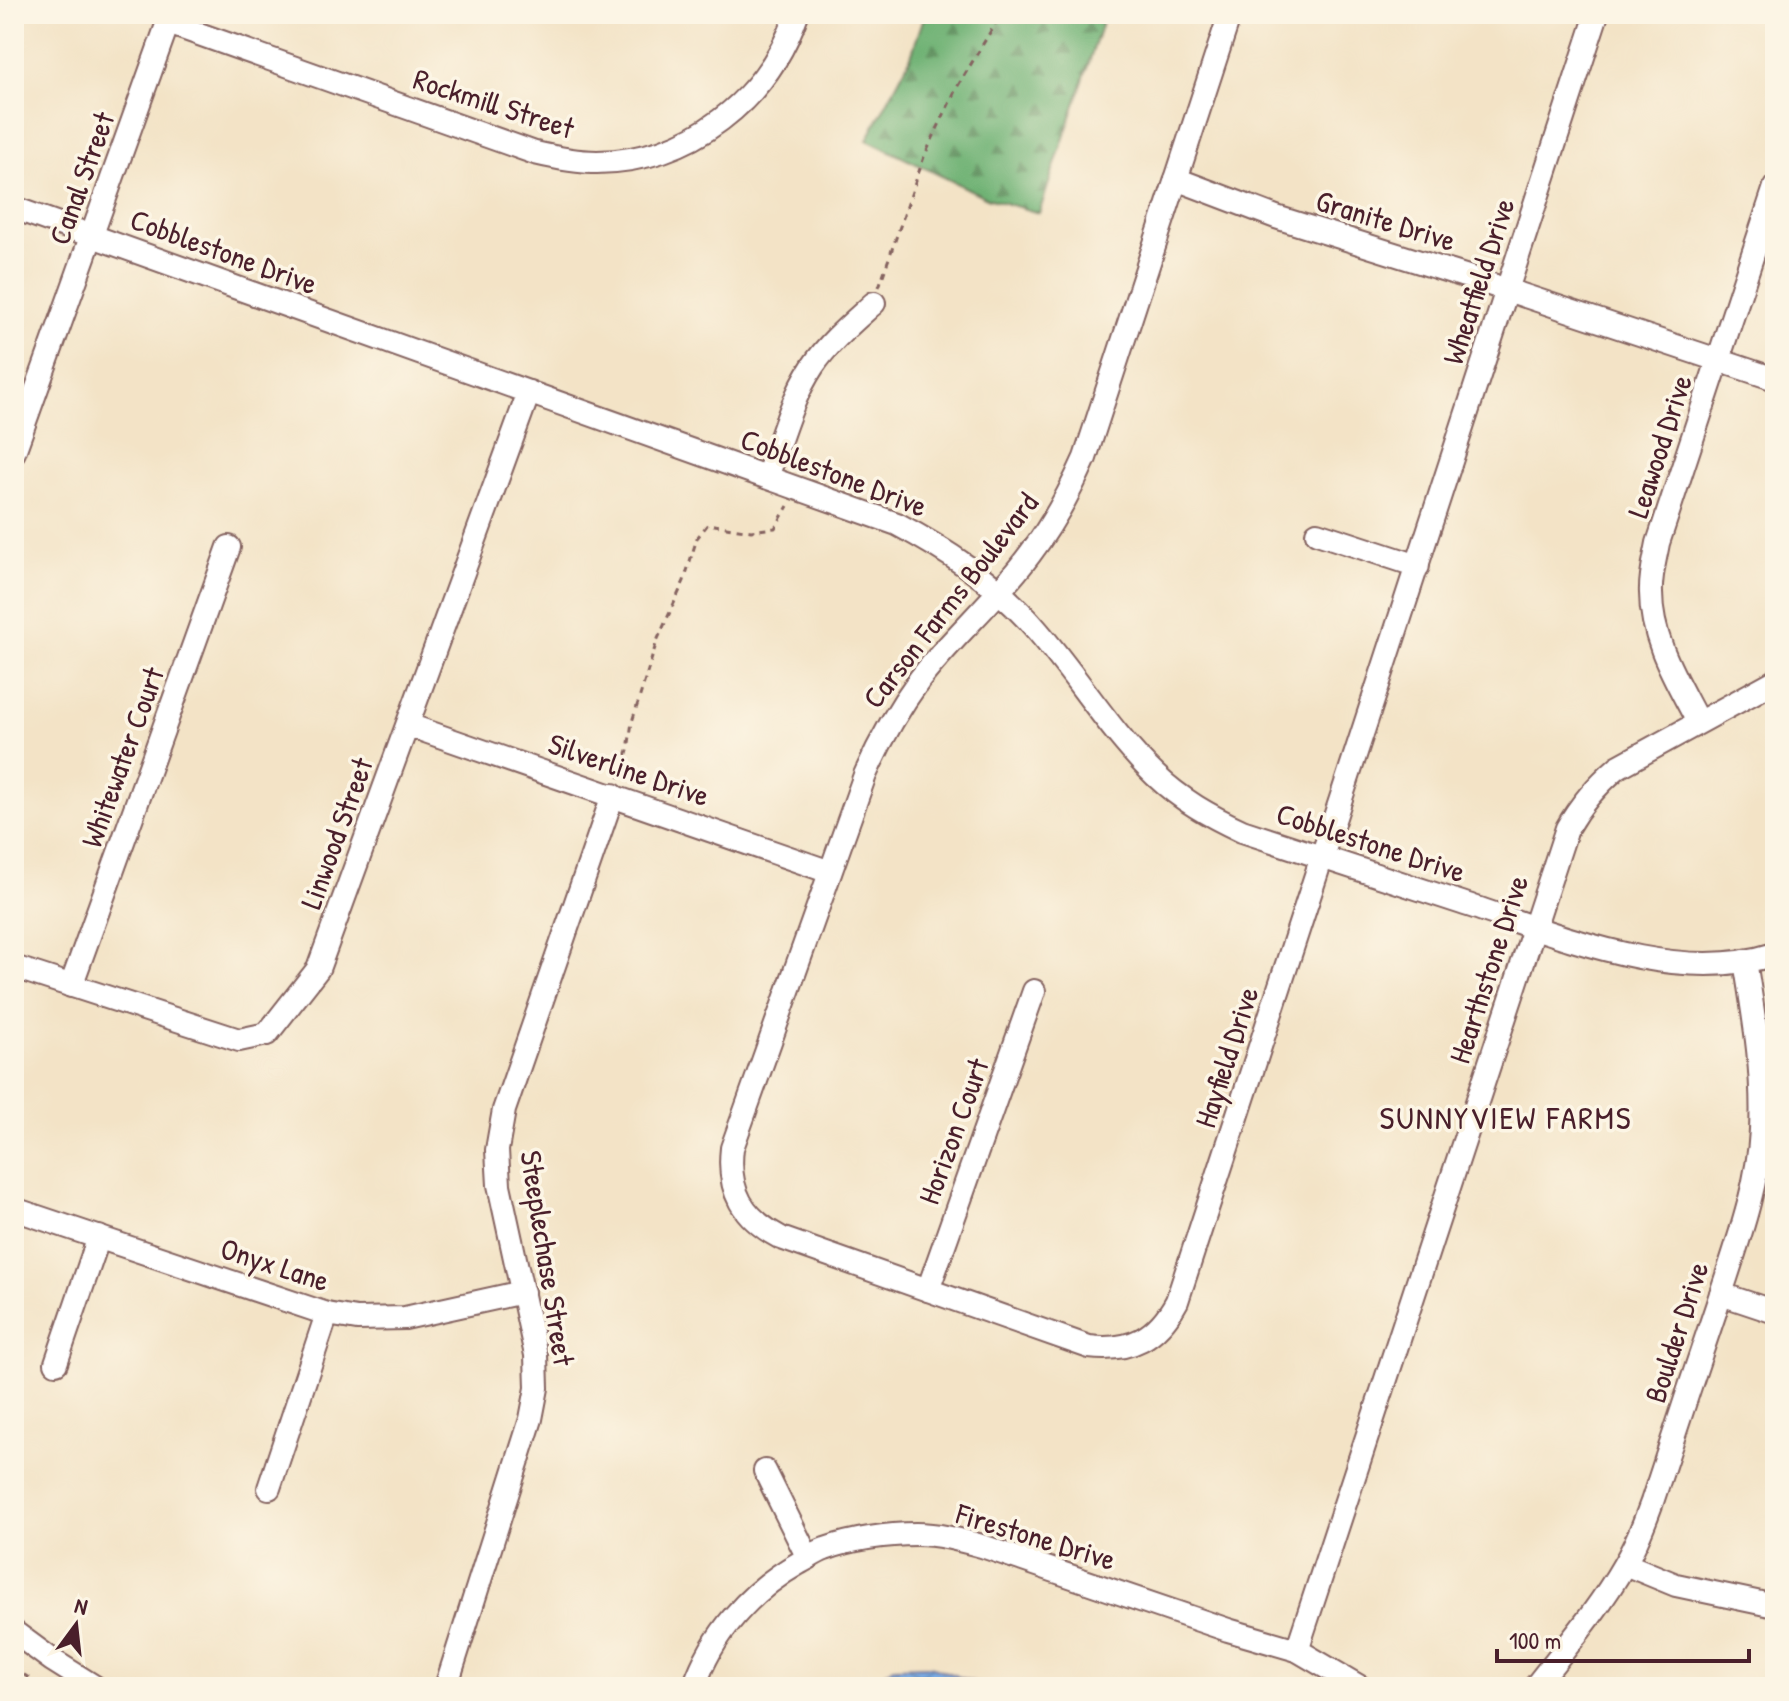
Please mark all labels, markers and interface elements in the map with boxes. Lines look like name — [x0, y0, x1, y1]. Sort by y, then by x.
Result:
street label: Rockmill Street — [409, 58, 580, 148]
street label: Canal Street — [39, 106, 124, 250]
street label: Granite Drive — [1311, 180, 1461, 260]
street label: Wheatfield Drive — [1432, 193, 1524, 369]
street label: Cobblestone Drive — [125, 199, 323, 303]
street label: Leawood Drive — [1617, 369, 1701, 523]
street label: Cobblestone Drive — [735, 418, 933, 526]
street label: Carson Farms Boulevard — [853, 484, 1047, 716]
street label: Whitewater Court — [71, 661, 173, 853]
street label: Silverline Drive — [543, 723, 715, 815]
street label: Linwood Street — [290, 751, 382, 914]
street label: Cobblestone Drive — [1272, 793, 1470, 891]
street label: Hearthstone Drive — [1439, 870, 1537, 1068]
street label: Hayfield Drive — [1185, 982, 1268, 1132]
street label: Horizon Court — [908, 1052, 998, 1209]
district label: SUNNYVIEW FARMS — [1379, 1096, 1633, 1139]
street label: Steeplechase Street — [511, 1148, 585, 1369]
street label: Onyx Lane — [216, 1228, 334, 1300]
street label: Boulder Drive — [1634, 1256, 1718, 1408]
street label: Firestone Drive — [951, 1493, 1120, 1579]
north arrow — [36, 1585, 116, 1665]
text: N — [72, 1590, 91, 1622]
scale bar — [1497, 1613, 1749, 1663]
text: 100 m — [1509, 1624, 1561, 1656]

